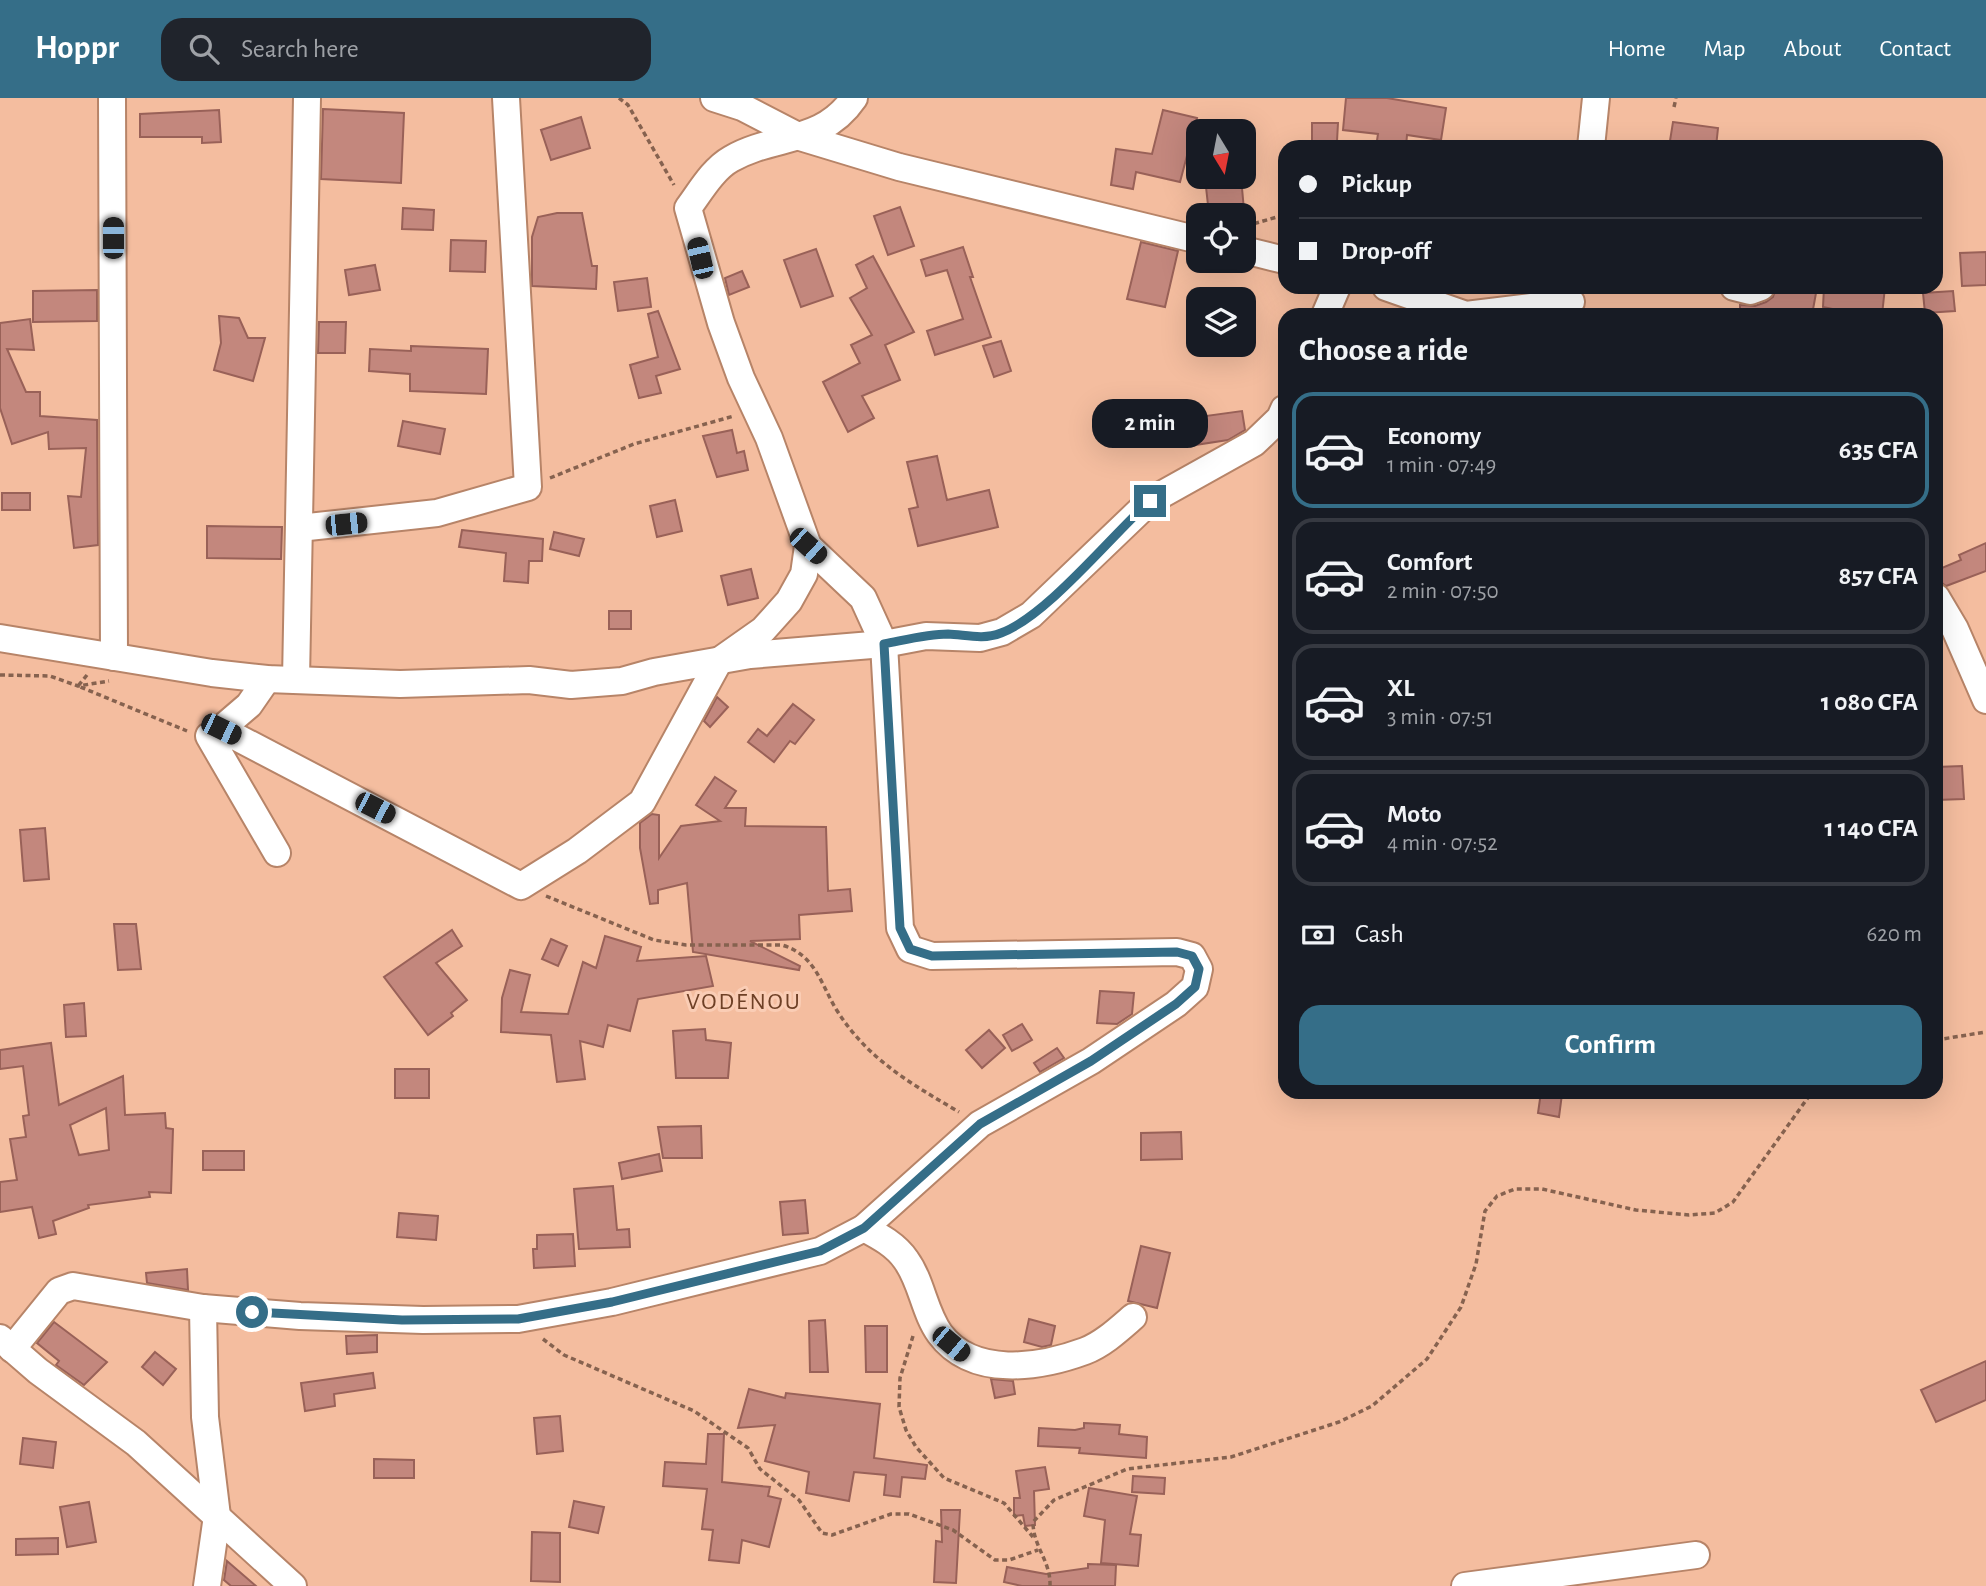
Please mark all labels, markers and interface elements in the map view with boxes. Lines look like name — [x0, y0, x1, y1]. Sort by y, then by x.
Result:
search box — [161, 18, 651, 81]
icon: search — [185, 30, 223, 68]
text: Hoppr — [35, 32, 119, 65]
text: Search here — [241, 36, 359, 62]
text: Home — [1608, 37, 1666, 61]
text: Map — [1704, 37, 1746, 61]
text: About — [1784, 37, 1841, 61]
text: Contact — [1879, 37, 1951, 61]
north arrow — [1186, 119, 1256, 189]
map controls — [1186, 119, 1256, 357]
text: Pickup — [1341, 171, 1412, 197]
button: locate — [1186, 203, 1256, 273]
car — [103, 217, 124, 259]
car — [686, 235, 715, 281]
text: Drop-off — [1341, 238, 1430, 264]
button: layers — [1186, 287, 1256, 357]
text: Choose a ride — [1299, 334, 1468, 366]
callout: 2 min — [1092, 400, 1208, 448]
text: 2 min — [1124, 412, 1176, 435]
icon: car — [1303, 419, 1366, 482]
text: Economy — [1387, 423, 1481, 449]
text: 635 CFA — [1839, 437, 1918, 463]
text: 1 min · 07:49 — [1387, 454, 1496, 477]
route end — [1134, 485, 1166, 517]
car — [325, 511, 368, 537]
car — [786, 524, 831, 568]
icon: car — [1303, 545, 1366, 608]
text: Comfort — [1387, 549, 1472, 575]
text: 857 CFA — [1839, 563, 1918, 589]
text: 2 min · 07:50 — [1387, 580, 1499, 603]
icon: car — [1303, 671, 1366, 734]
text: XL — [1387, 675, 1414, 701]
text: 1 080 CFA — [1821, 689, 1918, 715]
text: 3 min · 07:51 — [1387, 706, 1494, 729]
car — [198, 710, 245, 748]
car — [352, 789, 399, 827]
icon: car — [1303, 797, 1366, 860]
text: Moto — [1387, 801, 1442, 827]
text: 1 140 CFA — [1825, 815, 1918, 841]
text: 4 min · 07:52 — [1387, 832, 1498, 855]
icon: cash — [1299, 916, 1337, 954]
text: Cash — [1355, 921, 1404, 947]
text: 620 m — [1866, 923, 1922, 946]
district label: VODÉNOU — [686, 988, 802, 1014]
button: Confirm — [1299, 1005, 1922, 1085]
route start — [236, 1296, 268, 1328]
car — [929, 1322, 974, 1366]

